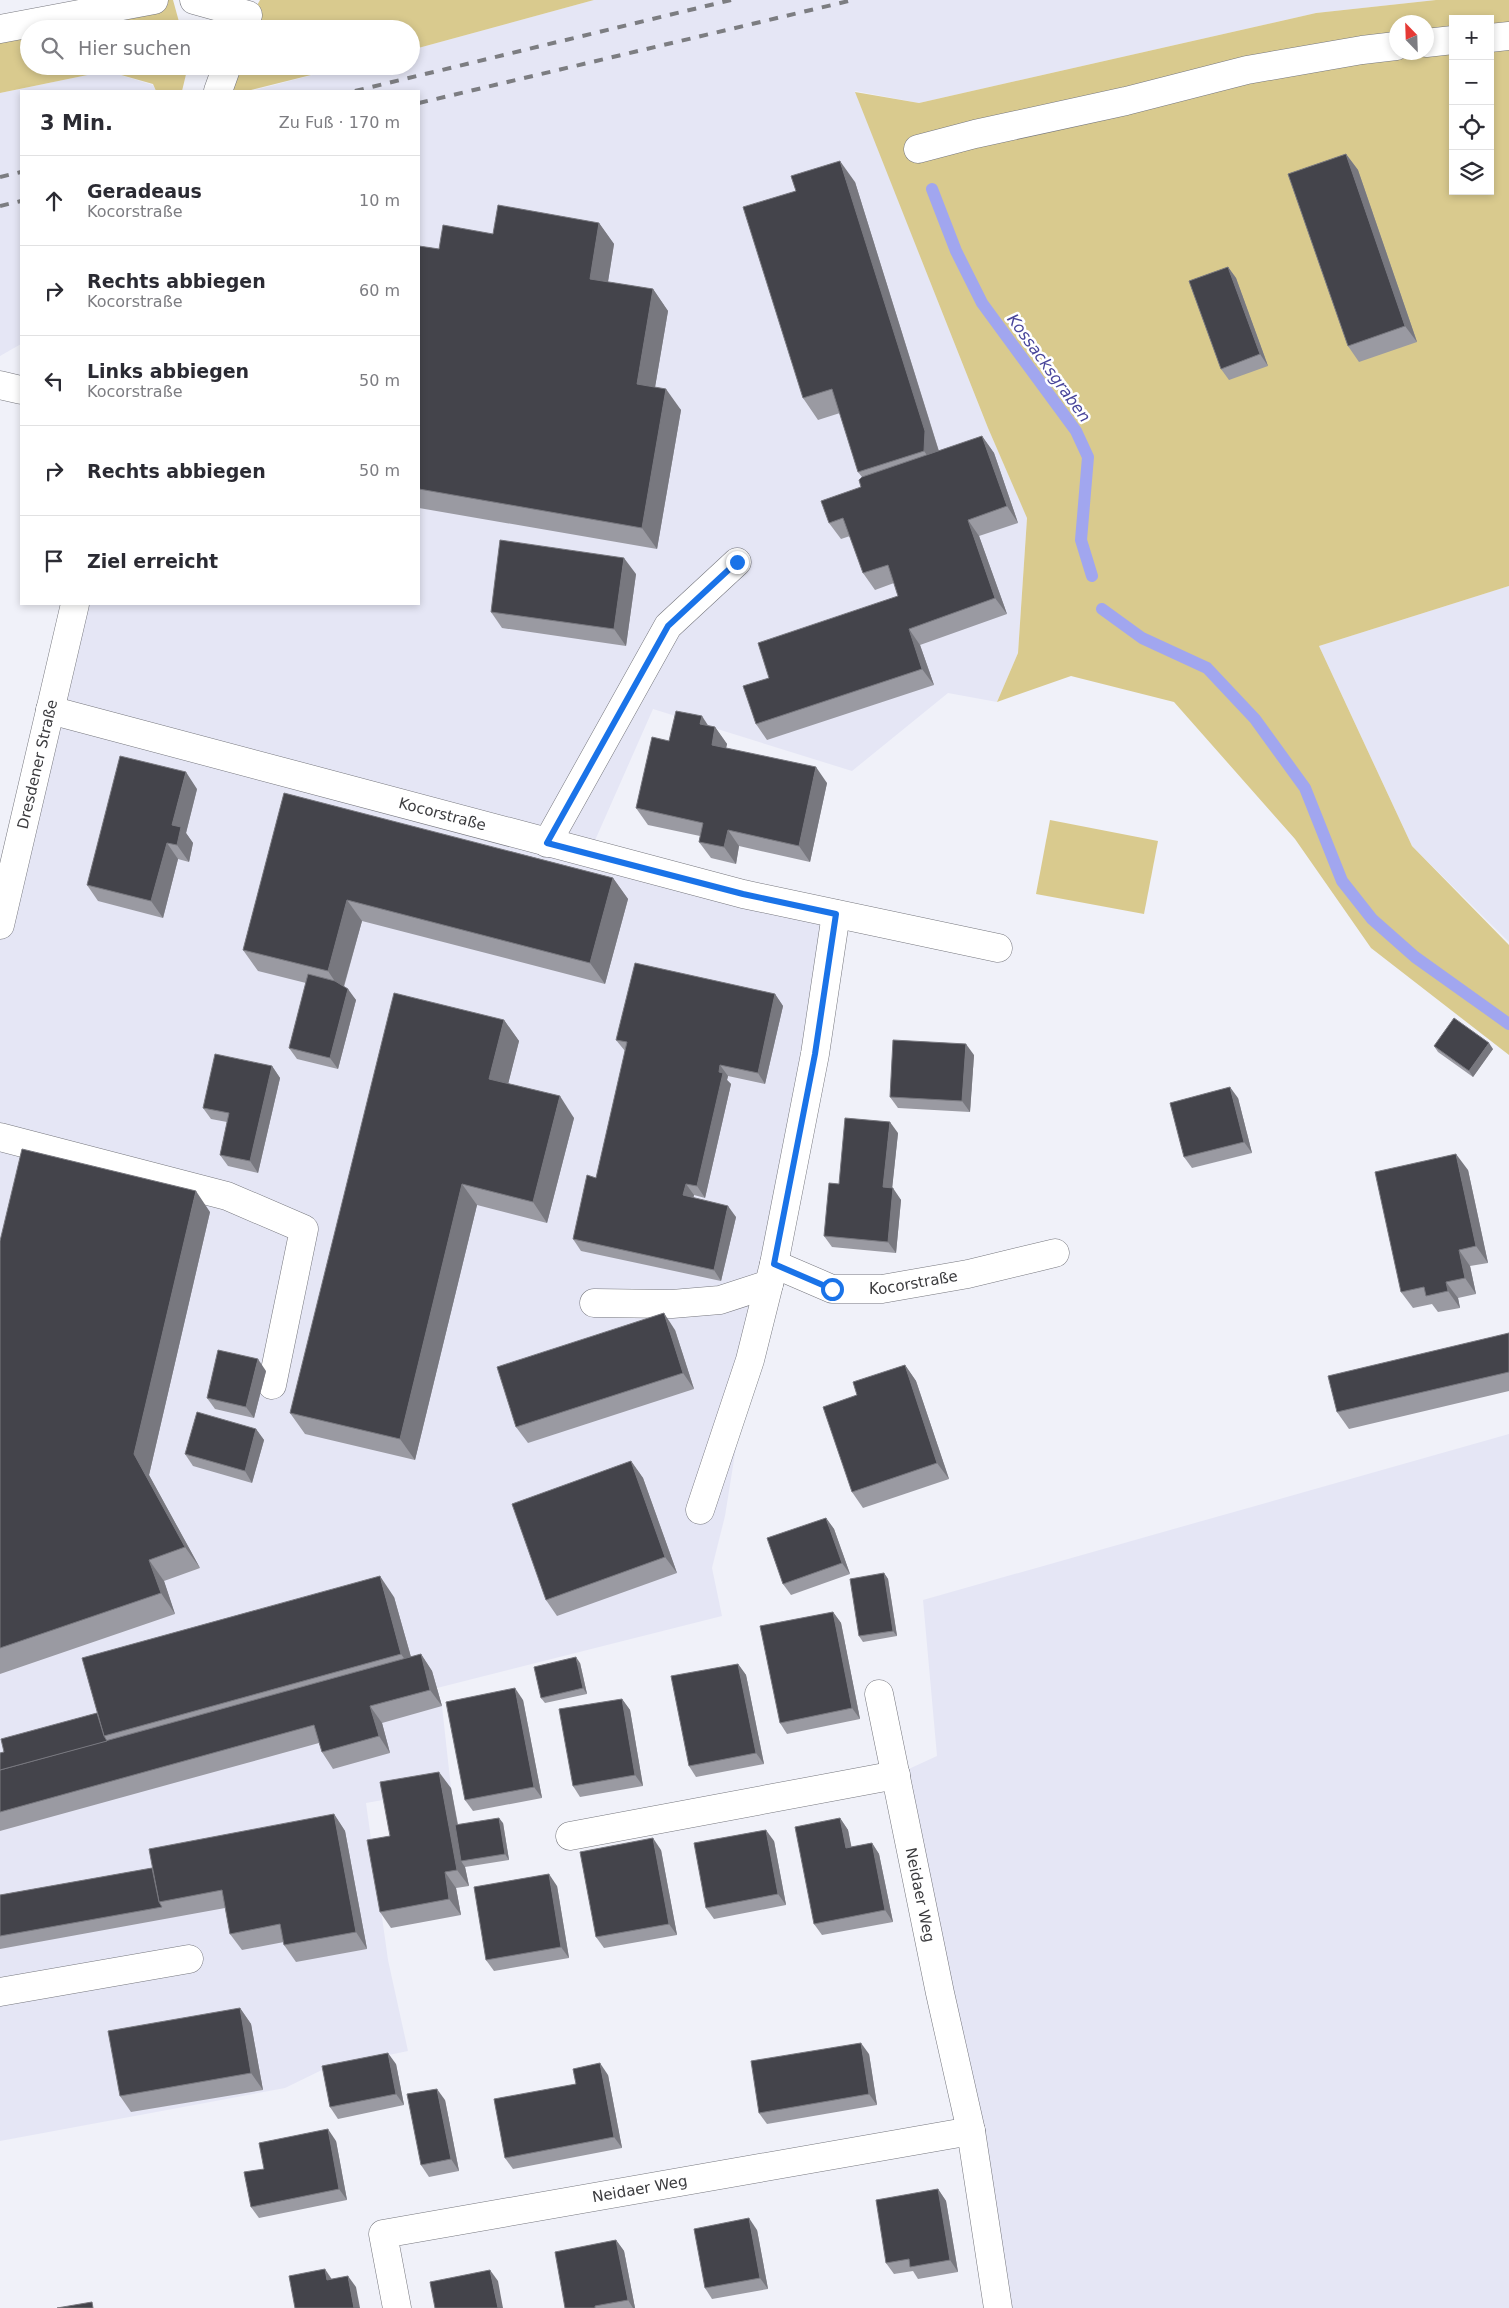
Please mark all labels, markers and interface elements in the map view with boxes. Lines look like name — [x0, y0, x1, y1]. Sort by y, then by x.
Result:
north arrow — [1389, 15, 1434, 60]
map controls — [1449, 15, 1494, 195]
button: + — [1449, 15, 1494, 60]
search box — [20, 20, 420, 75]
icon: search — [38, 34, 66, 62]
text: Hier suchen — [78, 37, 191, 59]
button: − — [1449, 60, 1494, 105]
button: locate — [1449, 105, 1494, 150]
text: 3 Min. — [40, 111, 113, 135]
text: Zu Fuß · 170 m — [279, 113, 400, 132]
button: layers — [1449, 150, 1494, 195]
text: Geradeaus — [87, 180, 202, 202]
icon: ahead — [40, 187, 68, 215]
text: 10 m — [359, 191, 400, 210]
text: Kocorstraße — [87, 202, 183, 221]
text: Rechts abbiegen — [87, 270, 266, 292]
icon: right — [40, 277, 68, 305]
text: 60 m — [359, 281, 400, 300]
text: Kocorstraße — [87, 292, 183, 311]
water label: Kossacksgraben — [1003, 310, 1095, 426]
text: Links abbiegen — [87, 360, 249, 382]
icon: left — [40, 367, 68, 395]
text: 50 m — [359, 371, 400, 390]
text: Kocorstraße — [87, 382, 183, 401]
icon: right — [40, 457, 68, 485]
text: Rechts abbiegen — [87, 460, 266, 482]
text: 50 m — [359, 461, 400, 480]
icon: arrive — [40, 547, 68, 575]
text: Ziel erreicht — [87, 550, 218, 572]
route end — [726, 551, 749, 574]
street label: Dresdener Straße — [14, 698, 61, 831]
street label: Kocorstraße — [397, 794, 488, 834]
street label: Kocorstraße — [869, 1267, 959, 1299]
route start — [821, 1278, 844, 1301]
street label: Neidaer Weg — [902, 1846, 938, 1944]
street label: Neidaer Weg — [591, 2172, 689, 2206]

